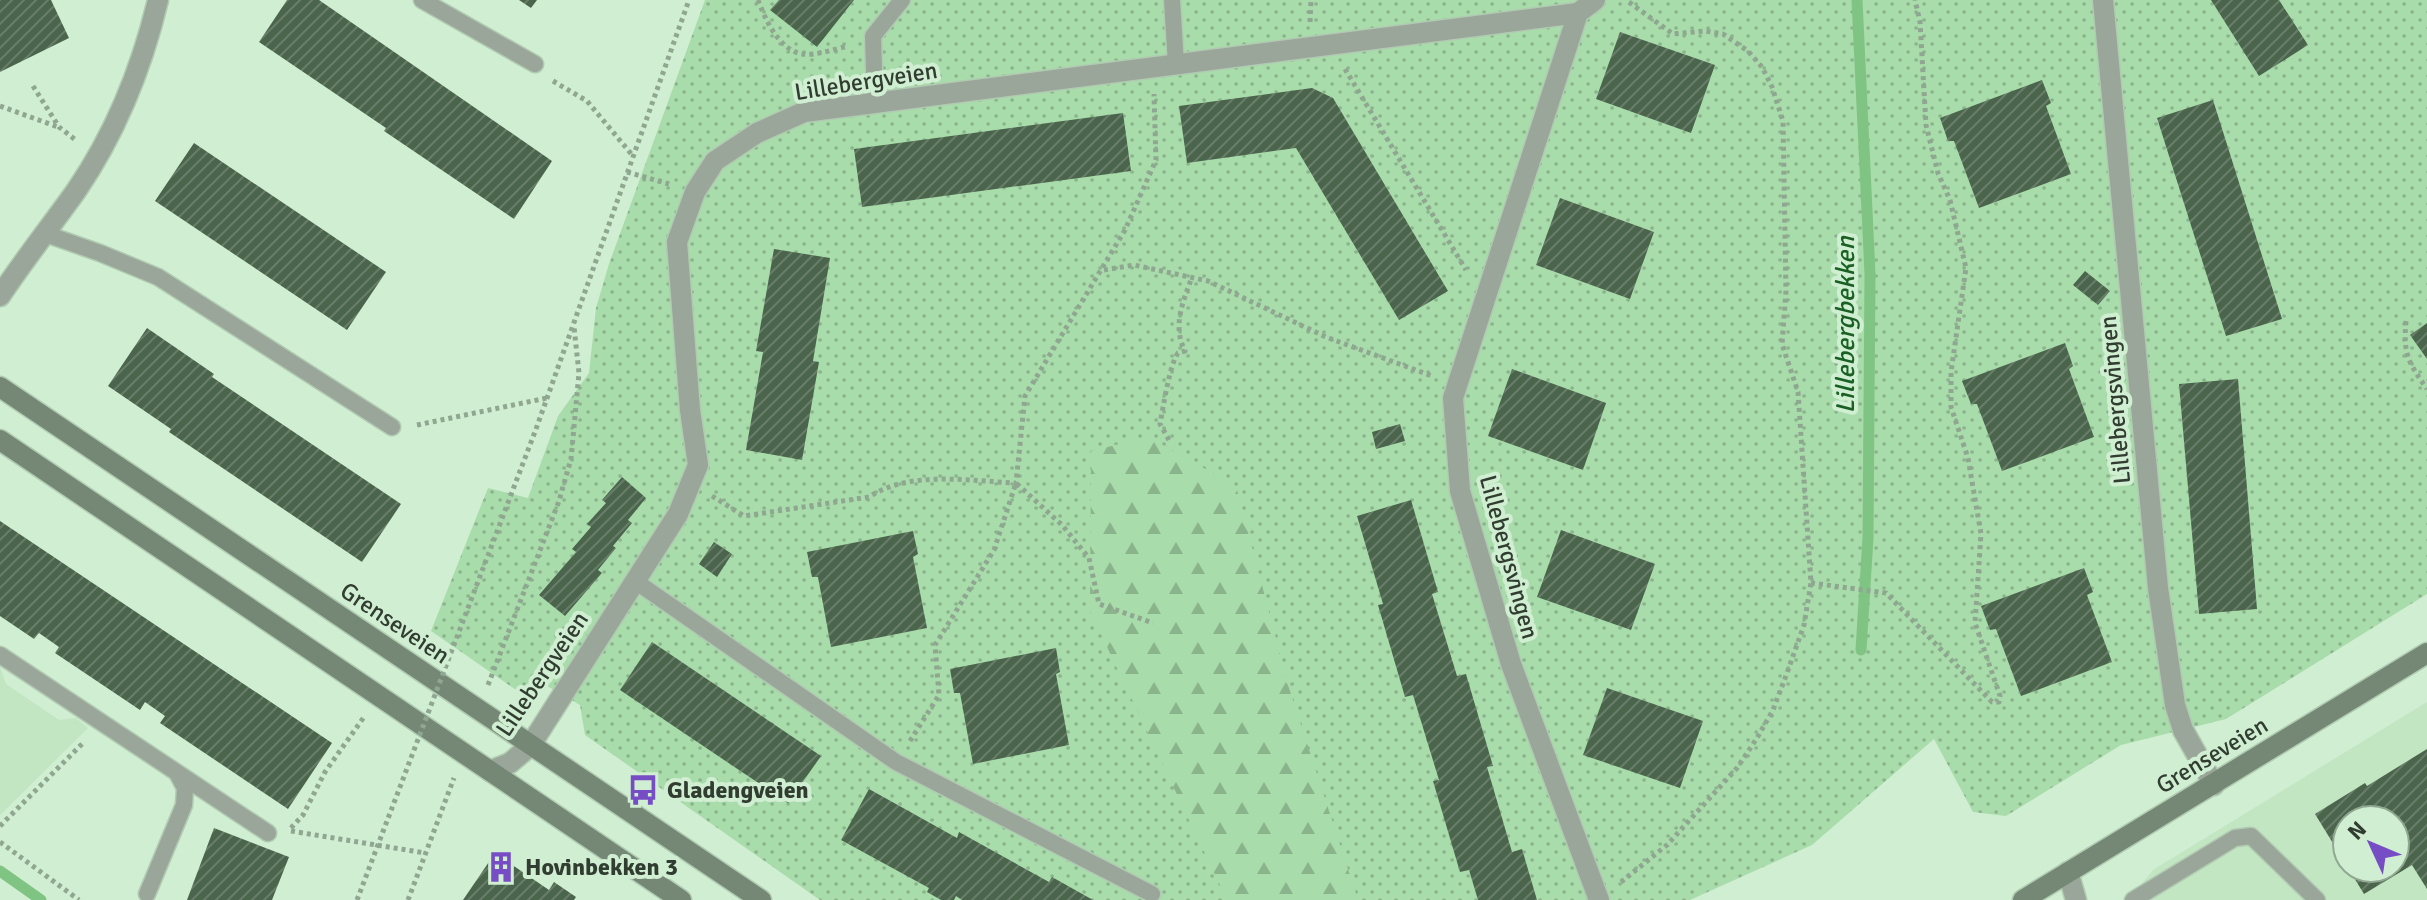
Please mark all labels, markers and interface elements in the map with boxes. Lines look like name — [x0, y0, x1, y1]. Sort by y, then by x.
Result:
street label: Lillebergveien — [792, 55, 940, 107]
water label: Lillebergbekken — [1830, 236, 1862, 414]
street label: Lillebergsvingen — [2093, 315, 2137, 485]
street label: Lillebergsvingen — [1473, 472, 1545, 642]
street label: Grenseveien — [335, 576, 455, 670]
street label: Lillebergveien — [489, 606, 595, 742]
street label: Grenseveien — [2151, 710, 2273, 800]
bus stop icon: Gladengveien — [626, 773, 660, 807]
place label: Gladengveien — [667, 775, 809, 805]
north arrow — [2331, 804, 2411, 884]
text: N — [2342, 816, 2372, 845]
building icon: Hovinbekken 3 — [484, 850, 518, 884]
place label: Hovinbekken 3 — [525, 852, 678, 882]

